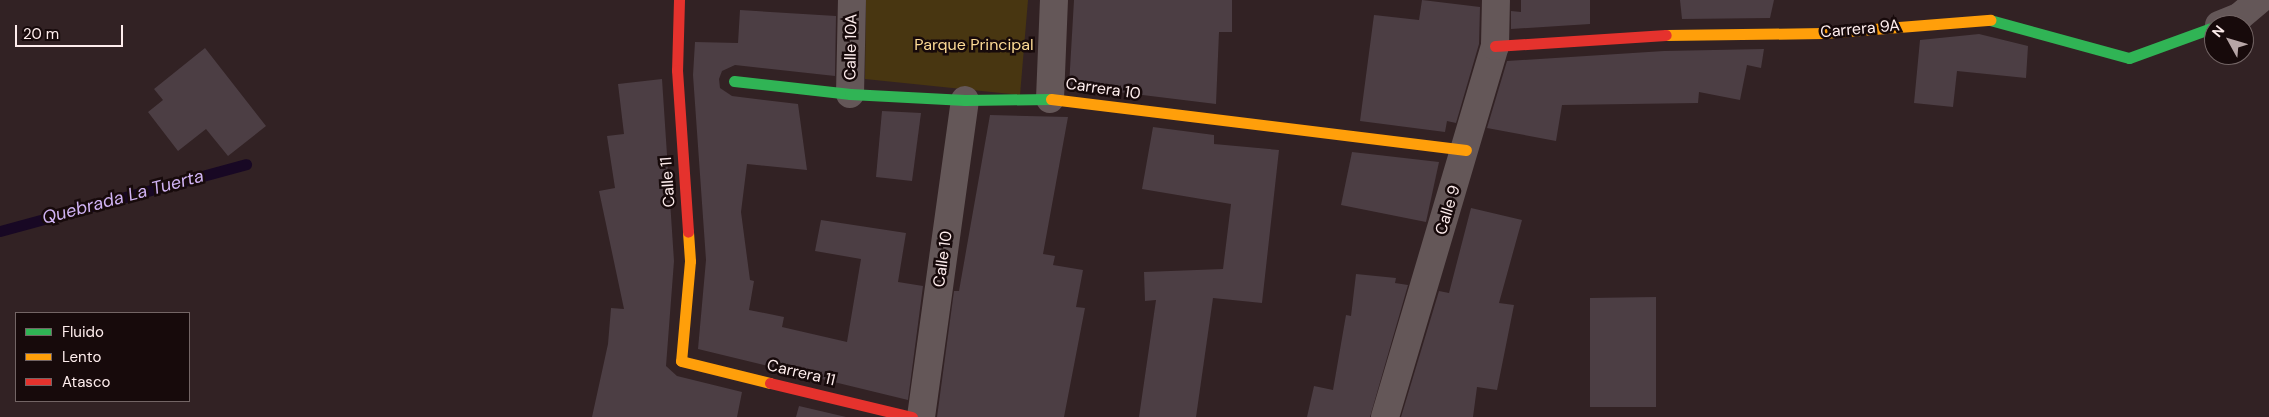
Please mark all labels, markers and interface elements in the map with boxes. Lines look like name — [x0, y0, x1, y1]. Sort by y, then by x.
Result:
street label: Calle 10A — [841, 14, 861, 80]
scale bar — [18, 15, 125, 47]
north arrow — [2204, 15, 2254, 65]
street label: Carrera 9A — [1820, 16, 1900, 42]
text: N — [2208, 22, 2228, 41]
text: 20 m — [23, 24, 59, 44]
park label: Parque Principal — [914, 35, 1034, 55]
street label: Carrera 10 — [1064, 74, 1142, 104]
street label: Calle 11 — [657, 156, 679, 208]
water label: Quebrada La Tuerta — [40, 165, 206, 229]
street label: Calle 9 — [1431, 183, 1465, 237]
street label: Calle 10 — [930, 230, 956, 288]
legend — [15, 312, 190, 402]
text: Fluido — [62, 322, 104, 342]
text: Lento — [62, 347, 101, 367]
street label: Carrera 11 — [765, 356, 837, 390]
text: Atasco — [62, 372, 110, 392]

